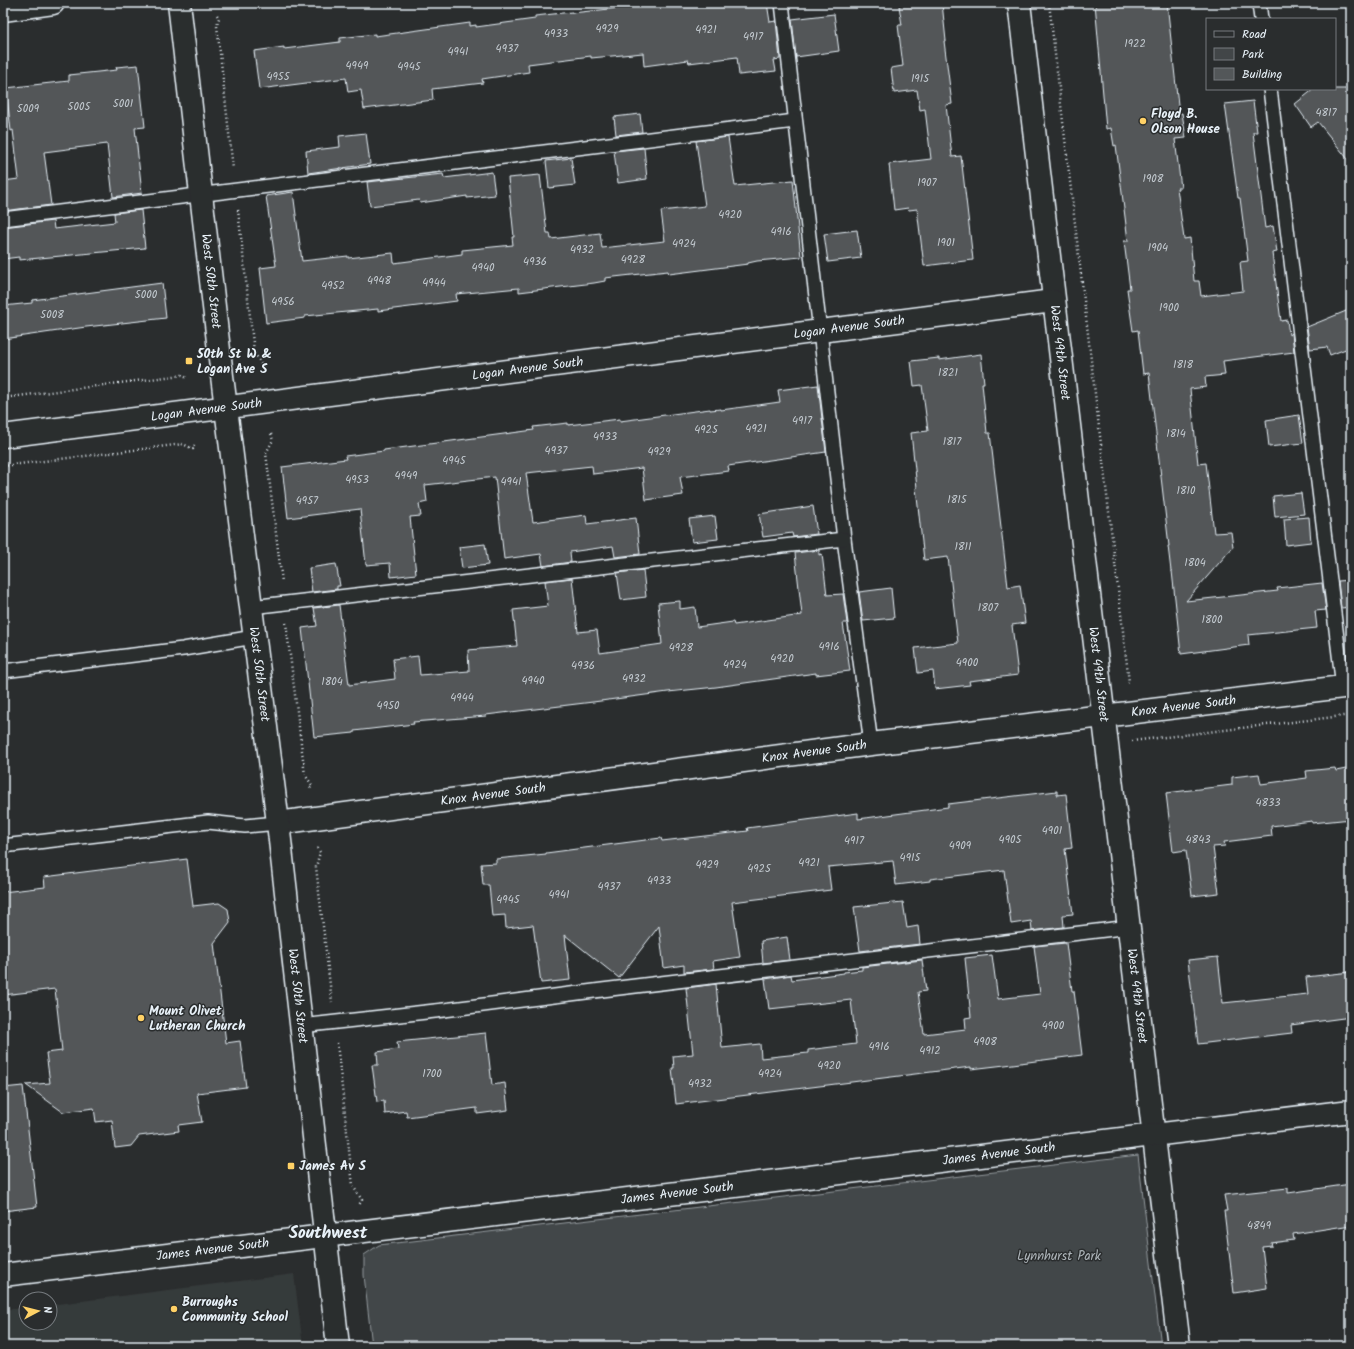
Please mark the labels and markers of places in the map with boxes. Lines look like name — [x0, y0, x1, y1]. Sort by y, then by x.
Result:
place label: Floyd B. Olson House — [1151, 104, 1220, 140]
marker: Floyd B. Olson House — [1138, 116, 1148, 126]
place label: 50th St W & Logan Ave S — [196, 344, 272, 380]
marker: 50th St W & Logan Ave S — [184, 356, 194, 366]
place label: Mount Olivet Lutheran Church — [149, 1001, 246, 1037]
marker: Mount Olivet Lutheran Church — [136, 1013, 146, 1023]
place label: James Av S — [299, 1156, 367, 1177]
marker: James Av S — [286, 1161, 296, 1171]
place label: Burroughs Community School — [182, 1292, 288, 1328]
marker: Burroughs Community School — [169, 1304, 179, 1314]

